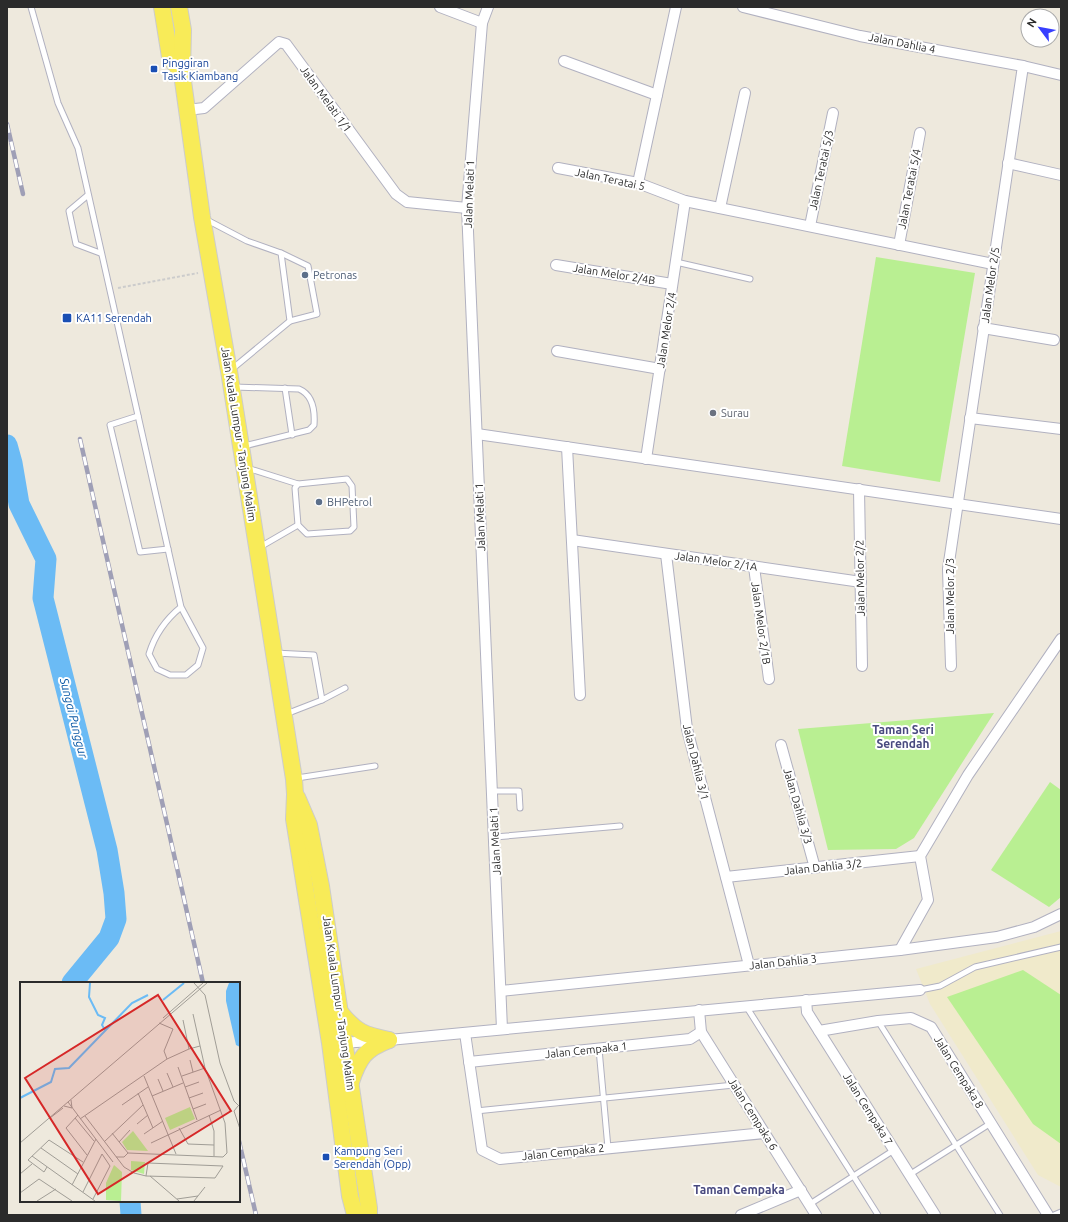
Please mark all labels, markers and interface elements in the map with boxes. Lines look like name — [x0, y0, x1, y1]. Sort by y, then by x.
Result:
north arrow — [1020, 8, 1060, 48]
text: N — [1024, 16, 1039, 29]
street label: Jalan Dahlia 4 — [867, 31, 937, 55]
place label: Pinggiran Tasik Kiambang — [162, 57, 238, 82]
marker: Pinggiran Tasik Kiambang — [149, 64, 159, 74]
street label: Jalan Melati 1/1 — [298, 64, 354, 134]
street label: Jalan Teratai 5/3 — [807, 129, 835, 211]
street label: Jalan Teratai 5/4 — [895, 148, 923, 230]
street label: Jalan Melati 1 — [462, 160, 476, 228]
street label: Jalan Teratai 5 — [574, 166, 646, 192]
street label: Jalan Melor 2/5 — [979, 246, 1001, 324]
street label: Jalan Melor 2/4B — [572, 262, 656, 286]
place label: Petronas — [313, 269, 357, 281]
marker: Petronas — [300, 270, 310, 280]
street label: Jalan Melor 2/4 — [654, 291, 678, 369]
marker: KA11 Serendah — [61, 312, 73, 324]
place label: KA11 Serendah — [76, 312, 152, 324]
street label: Jalan Kuala Lumpur - Tanjung Malim — [219, 346, 259, 522]
place label: Surau — [721, 407, 749, 419]
marker: Surau — [708, 408, 718, 418]
street label: Jalan Melati 1 — [473, 483, 487, 551]
place label: BHPetrol — [327, 496, 372, 508]
marker: BHPetrol — [314, 497, 324, 507]
street label: Jalan Melor 2/2 — [853, 540, 867, 616]
street label: Jalan Melor 2/1A — [674, 549, 759, 573]
street label: Jalan Melor 2/3 — [944, 558, 956, 634]
street label: Jalan Melor 2/1B — [749, 581, 773, 665]
water label: Sungai Punggur — [58, 676, 90, 760]
street label: Jalan Dahlia 3/1 — [681, 723, 711, 801]
district label: Taman Seri Serendah — [872, 723, 934, 750]
street label: Jalan Dahlia 3/3 — [781, 767, 815, 845]
street label: Jalan Melati 1 — [487, 807, 503, 875]
street label: Jalan Dahlia 3/2 — [783, 857, 863, 877]
street label: Jalan Kuala Lumpur - Tanjung Malim — [321, 915, 357, 1091]
street label: Jalan Dahlia 3 — [749, 952, 817, 972]
inset map — [20, 982, 240, 1202]
street label: Jalan Cempaka 8 — [932, 1034, 986, 1110]
street label: Jalan Cempaka 1 — [544, 1040, 628, 1060]
street label: Jalan Cempaka 7 — [841, 1071, 895, 1147]
street label: Jalan Cempaka 6 — [726, 1076, 780, 1152]
street label: Jalan Cempaka 2 — [521, 1142, 605, 1162]
place label: Kampung Seri Serendah (Opp) — [334, 1145, 411, 1171]
marker: Kampung Seri Serendah (Opp) — [321, 1152, 331, 1162]
district label: Taman Cempaka — [693, 1183, 785, 1196]

